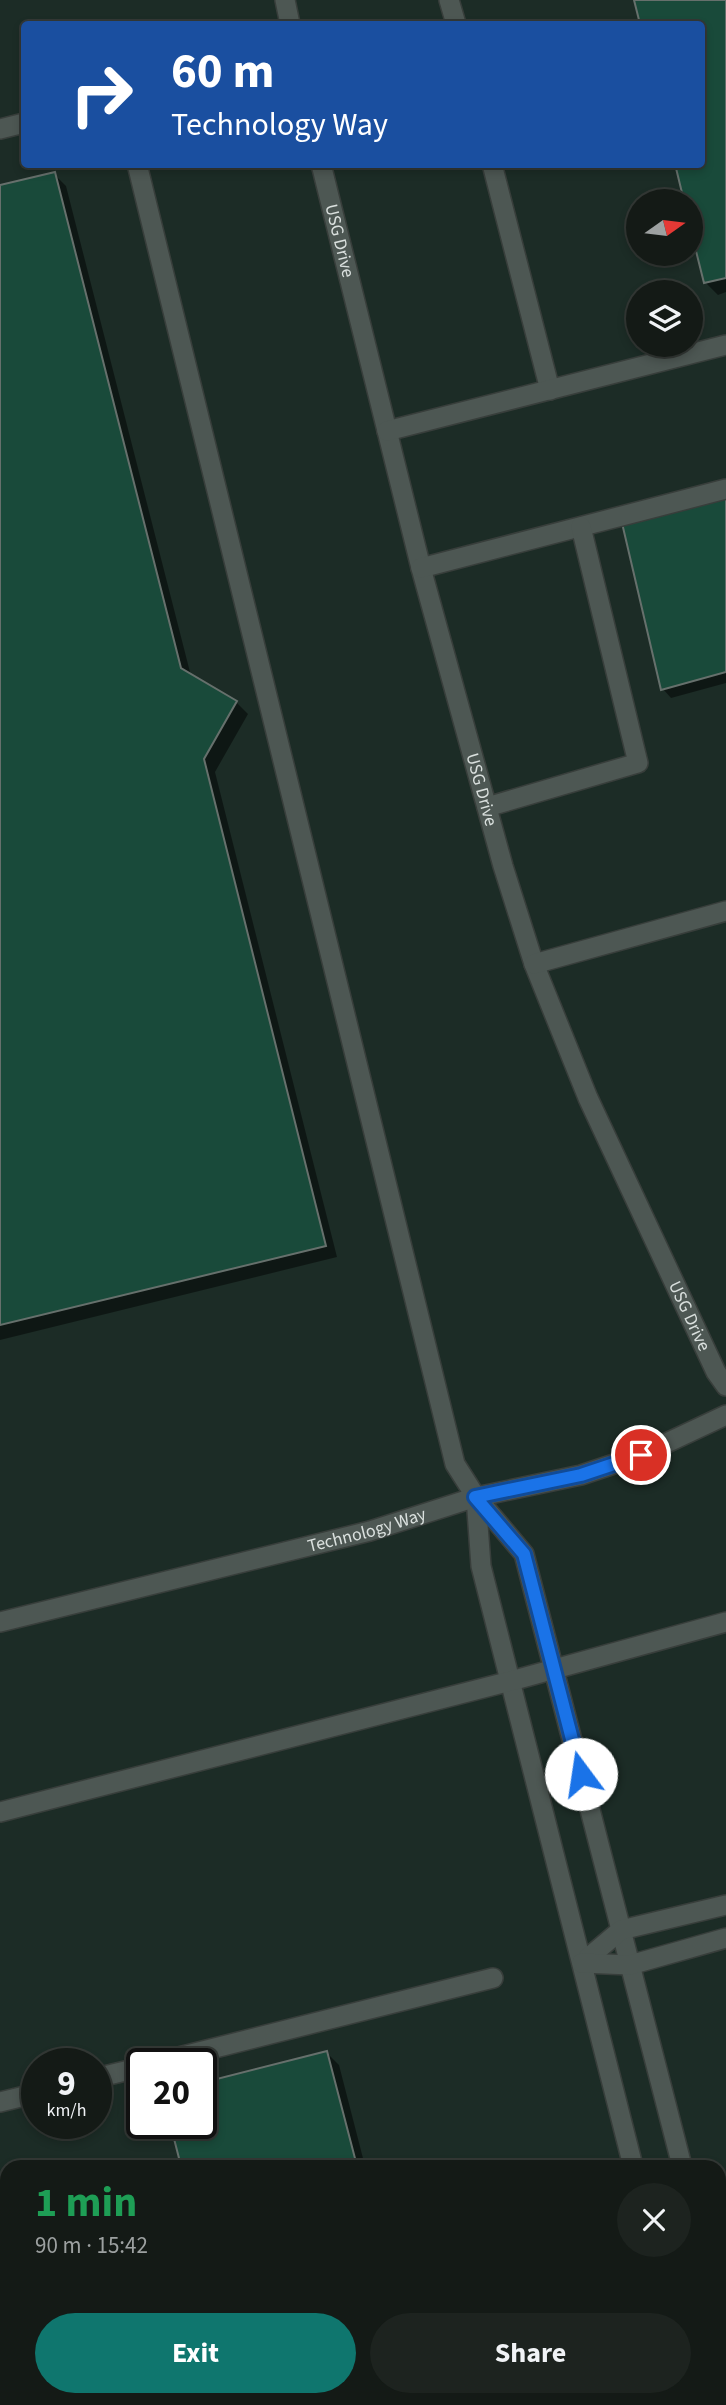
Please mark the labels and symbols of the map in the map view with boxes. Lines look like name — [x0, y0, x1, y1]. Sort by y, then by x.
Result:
north arrow — [626, 189, 704, 266]
street label: USG Drive — [318, 201, 361, 280]
street label: USG Drive — [460, 750, 503, 829]
street label: USG Drive — [662, 1277, 717, 1355]
pin — [611, 1425, 671, 1485]
street label: Technology Way — [305, 1502, 430, 1559]
position arrow — [544, 1737, 618, 1811]
speed limit sign: 20 — [126, 2048, 217, 2139]

